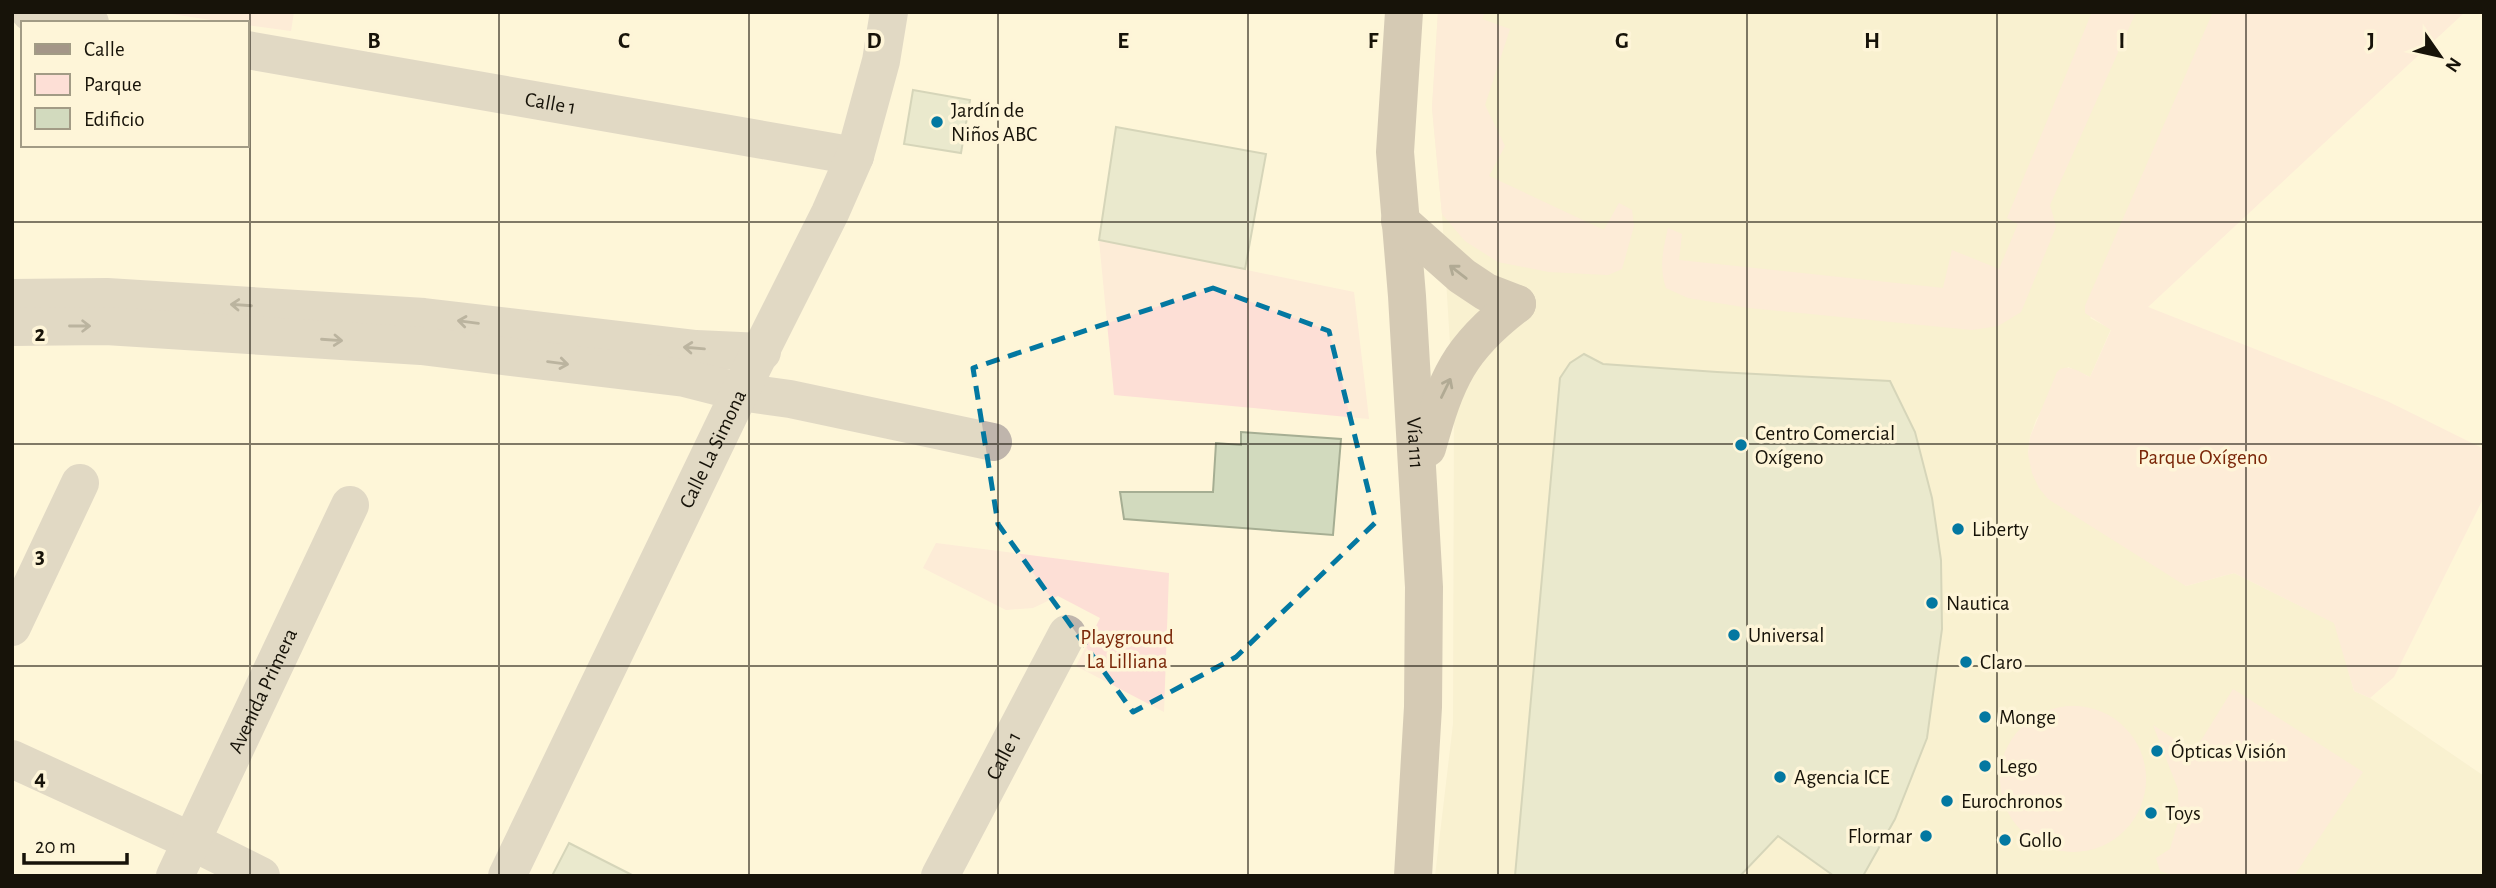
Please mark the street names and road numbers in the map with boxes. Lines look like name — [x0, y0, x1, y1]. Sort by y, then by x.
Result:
street label: Calle 1 — [523, 88, 578, 118]
street label: Calle La Simona — [675, 386, 750, 511]
street label: Vía 111 — [1404, 416, 1428, 469]
street label: Avenida Primera — [224, 625, 301, 756]
street label: Calle 1 — [982, 728, 1024, 783]

